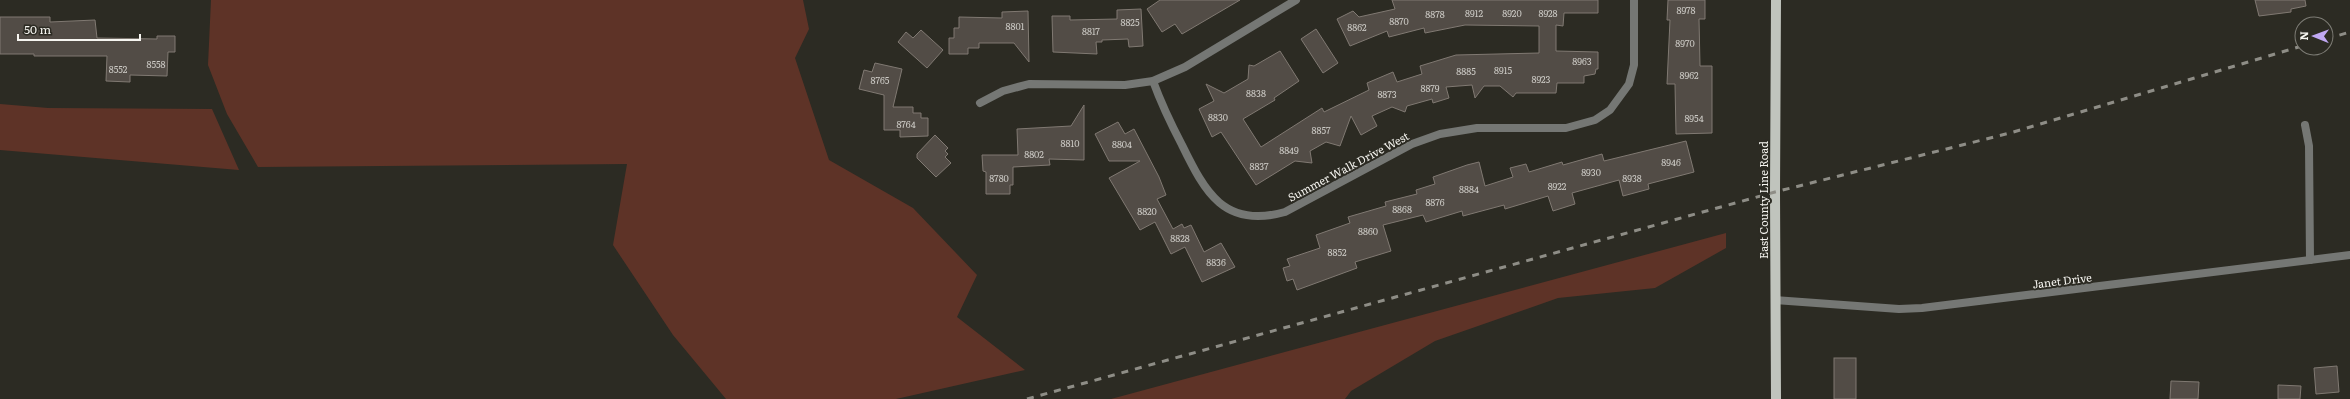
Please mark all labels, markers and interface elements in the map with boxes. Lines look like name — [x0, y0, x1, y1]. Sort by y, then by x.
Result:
house number: 8978 — [1676, 3, 1696, 17]
house number: 8912 — [1465, 6, 1483, 20]
house number: 8920 — [1502, 6, 1522, 20]
house number: 8928 — [1538, 6, 1558, 20]
house number: 8878 — [1425, 7, 1445, 21]
house number: 8870 — [1389, 14, 1409, 28]
house number: 8825 — [1121, 15, 1140, 29]
scale bar — [18, 16, 140, 42]
north arrow — [2294, 16, 2334, 56]
house number: 8801 — [1006, 19, 1025, 33]
text: 50 m — [24, 20, 51, 38]
house number: 8862 — [1347, 20, 1367, 34]
house number: 8817 — [1082, 24, 1100, 38]
text: N — [2295, 31, 2311, 41]
house number: 8970 — [1675, 36, 1695, 50]
house number: 8963 — [1572, 54, 1592, 68]
house number: 8558 — [146, 57, 166, 71]
house number: 8552 — [109, 62, 128, 76]
house number: 8915 — [1494, 63, 1512, 77]
house number: 8885 — [1456, 64, 1476, 78]
house number: 8962 — [1679, 68, 1699, 82]
house number: 8923 — [1532, 72, 1551, 86]
house number: 8765 — [871, 73, 890, 87]
house number: 8879 — [1420, 81, 1440, 95]
house number: 8838 — [1246, 86, 1266, 100]
house number: 8873 — [1377, 87, 1397, 101]
house number: 8830 — [1208, 110, 1228, 124]
house number: 8954 — [1684, 111, 1704, 125]
house number: 8764 — [896, 117, 916, 131]
house number: 8857 — [1311, 123, 1331, 137]
street label: Summer Walk Drive West — [1285, 127, 1412, 205]
house number: 8810 — [1061, 136, 1079, 150]
house number: 8804 — [1112, 137, 1132, 151]
street label: East County Line Road — [1755, 141, 1771, 259]
house number: 8849 — [1279, 143, 1299, 157]
house number: 8802 — [1024, 147, 1044, 161]
house number: 8946 — [1661, 155, 1681, 169]
house number: 8837 — [1249, 159, 1269, 173]
house number: 8930 — [1581, 165, 1601, 179]
house number: 8780 — [989, 171, 1009, 185]
house number: 8938 — [1622, 171, 1642, 185]
house number: 8922 — [1548, 179, 1567, 193]
house number: 8884 — [1459, 182, 1479, 196]
house number: 8876 — [1425, 195, 1445, 209]
house number: 8868 — [1392, 202, 1412, 216]
house number: 8820 — [1137, 204, 1157, 218]
house number: 8860 — [1358, 224, 1378, 238]
house number: 8828 — [1170, 231, 1190, 245]
house number: 8852 — [1328, 245, 1347, 259]
house number: 8836 — [1206, 255, 1226, 269]
street label: Janet Drive — [2031, 268, 2093, 292]

